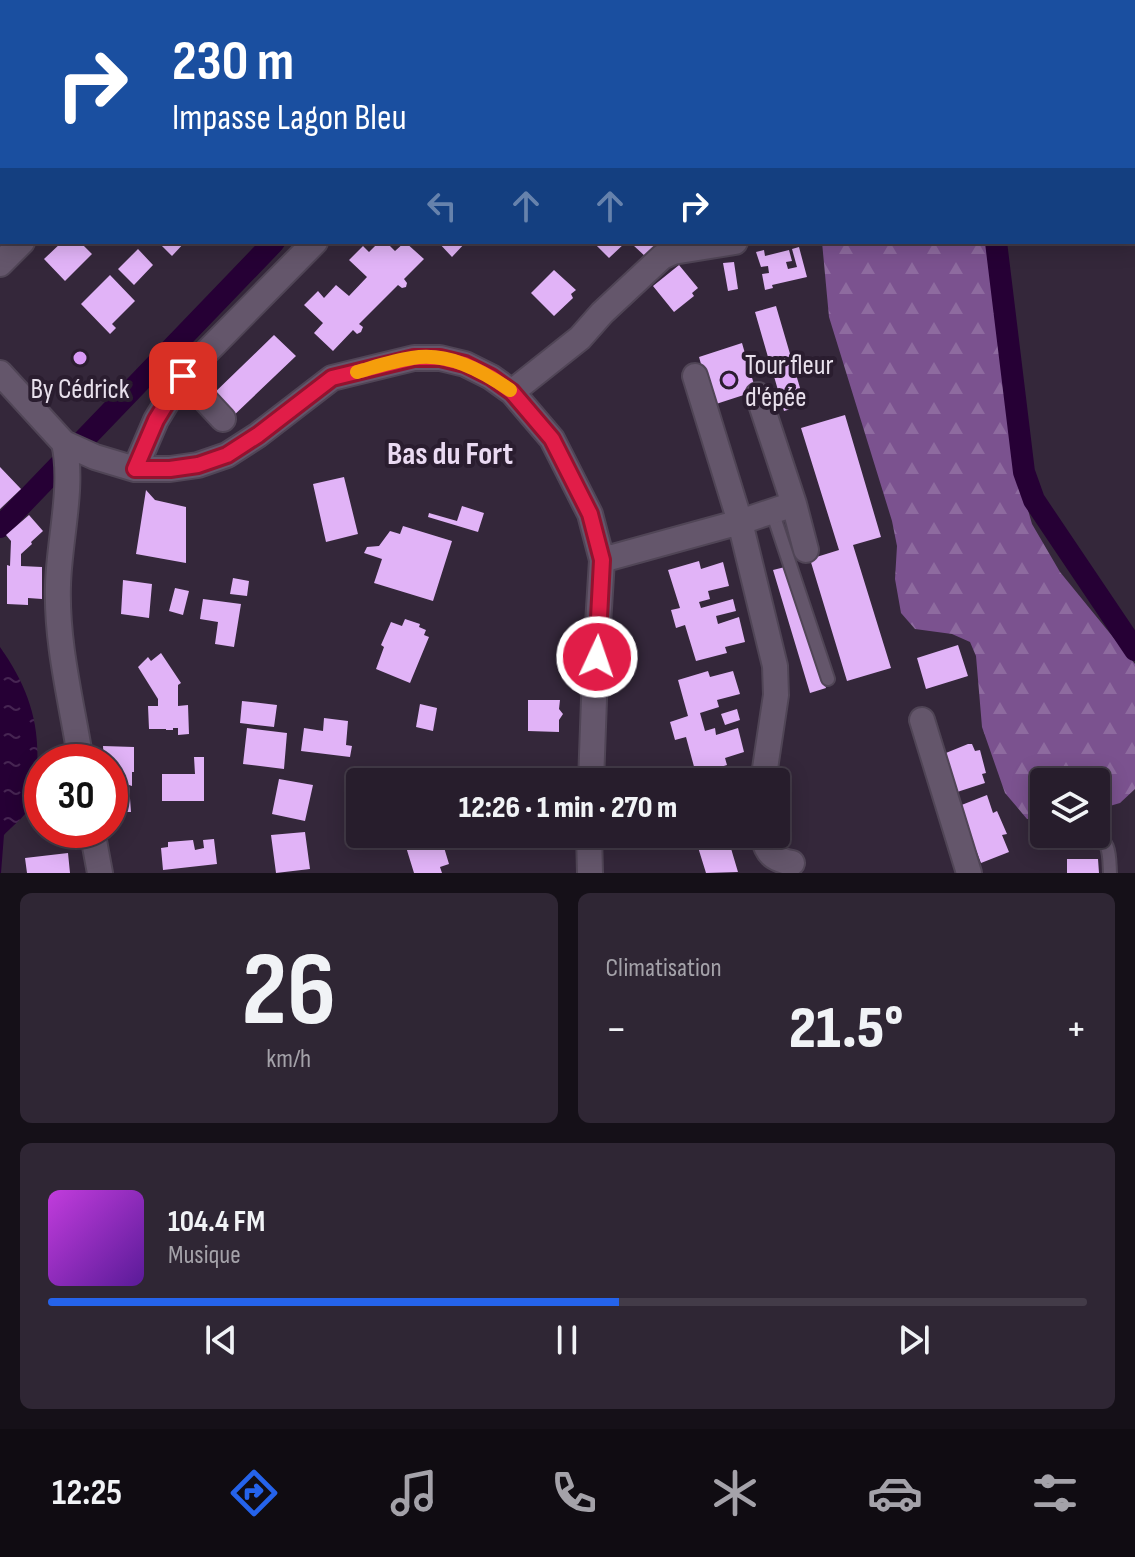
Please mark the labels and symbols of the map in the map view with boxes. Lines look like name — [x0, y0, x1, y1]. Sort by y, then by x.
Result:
pin — [149, 342, 217, 410]
marker: By Cédrick — [71, 349, 89, 367]
place label: Tour fleur d'épée — [745, 349, 834, 414]
marker: Tour fleur d'épée — [720, 371, 738, 389]
place label: By Cédrick — [31, 373, 130, 406]
district label: Bas du Fort — [387, 435, 513, 474]
position arrow — [555, 615, 639, 699]
speed limit sign: 30 — [24, 744, 128, 848]

